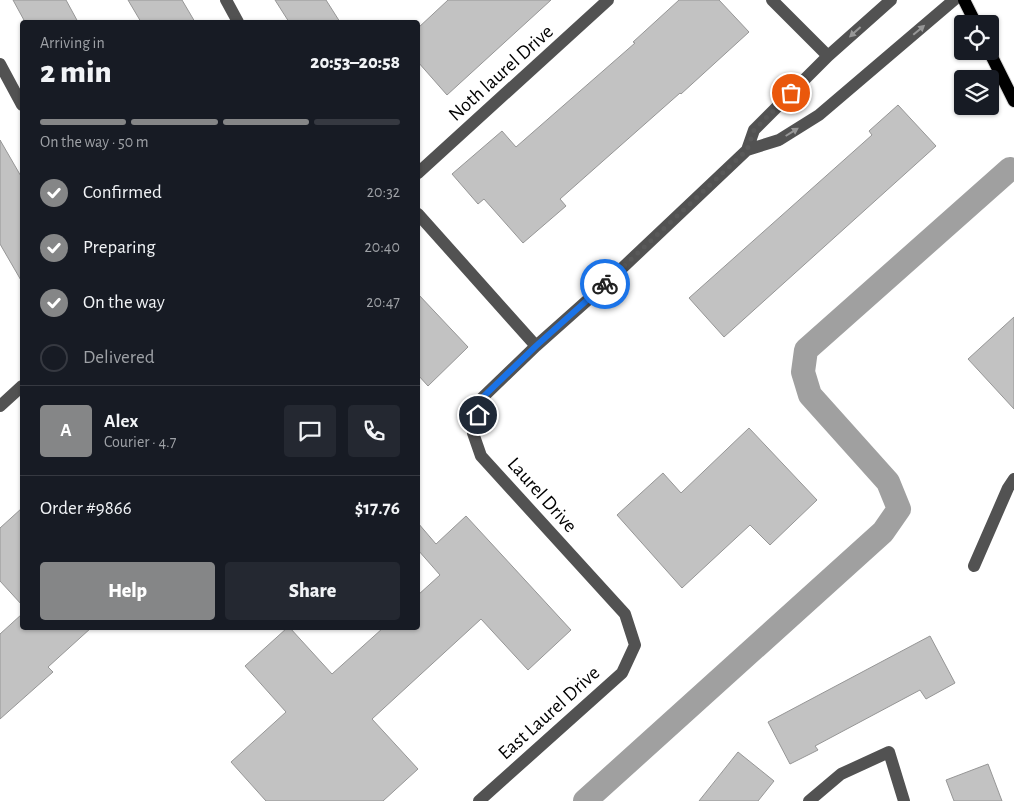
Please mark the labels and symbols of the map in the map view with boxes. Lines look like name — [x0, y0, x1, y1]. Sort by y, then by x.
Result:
street label: Noth laurel Drive — [445, 21, 557, 125]
one-way arrow — [912, 24, 924, 36]
one-way arrow — [848, 27, 861, 38]
pin — [770, 72, 812, 114]
one-way arrow — [786, 127, 799, 136]
courier — [580, 259, 630, 309]
pin — [457, 394, 499, 436]
street label: Laurel Drive — [503, 454, 581, 536]
street label: East Laurel Drive — [495, 663, 603, 763]

